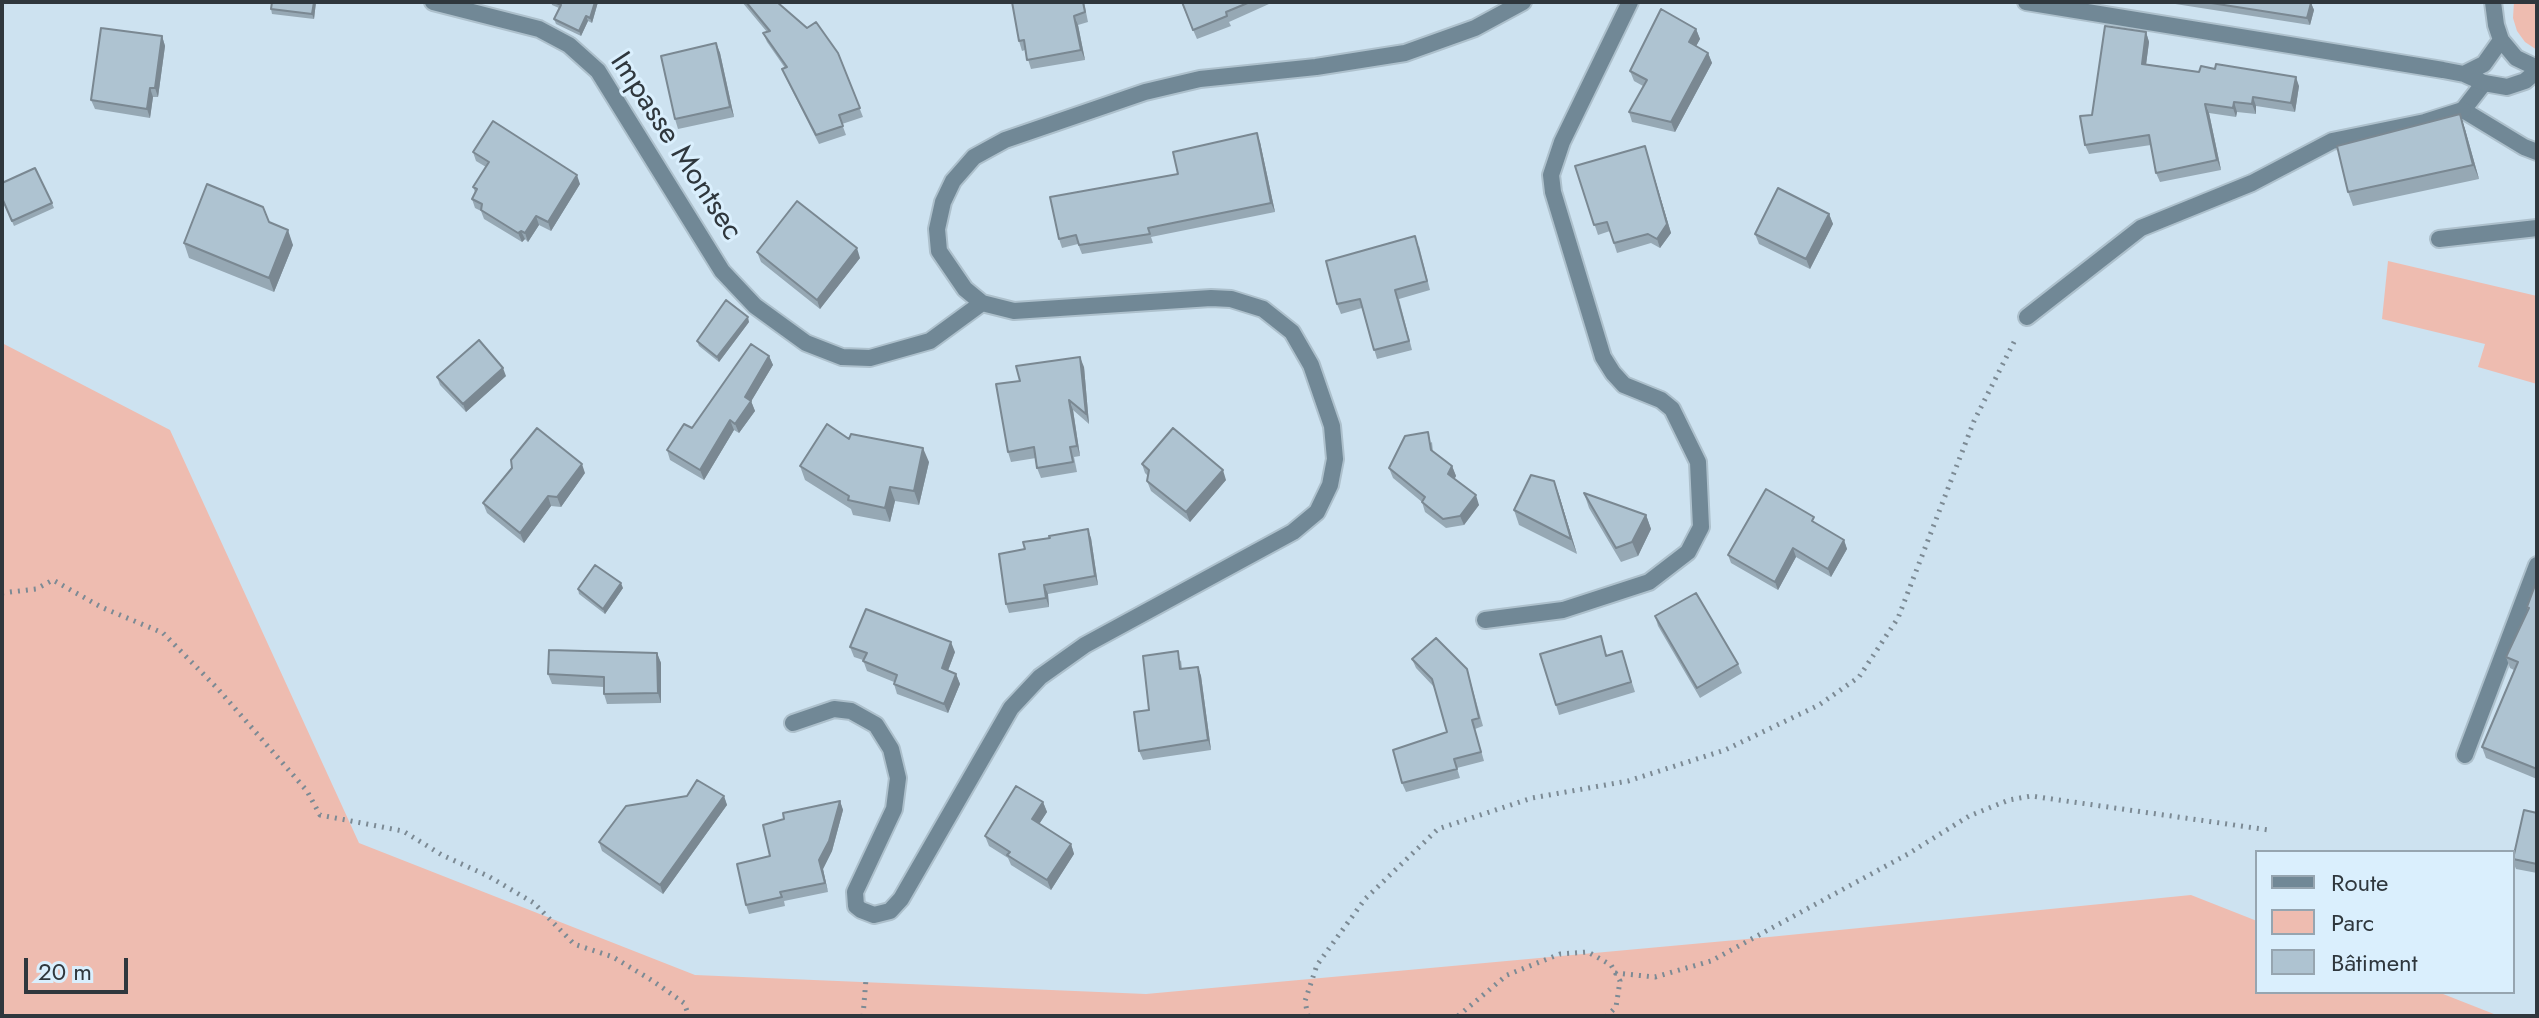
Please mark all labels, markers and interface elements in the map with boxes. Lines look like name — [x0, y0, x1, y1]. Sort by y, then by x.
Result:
street label: Impasse Montsec — [601, 46, 749, 248]
legend — [2255, 850, 2515, 994]
text: Route — [2331, 865, 2388, 900]
text: Parc — [2331, 905, 2374, 940]
scale bar — [28, 942, 132, 992]
text: Bâtiment — [2331, 945, 2417, 980]
text: 20 m — [38, 954, 92, 989]

